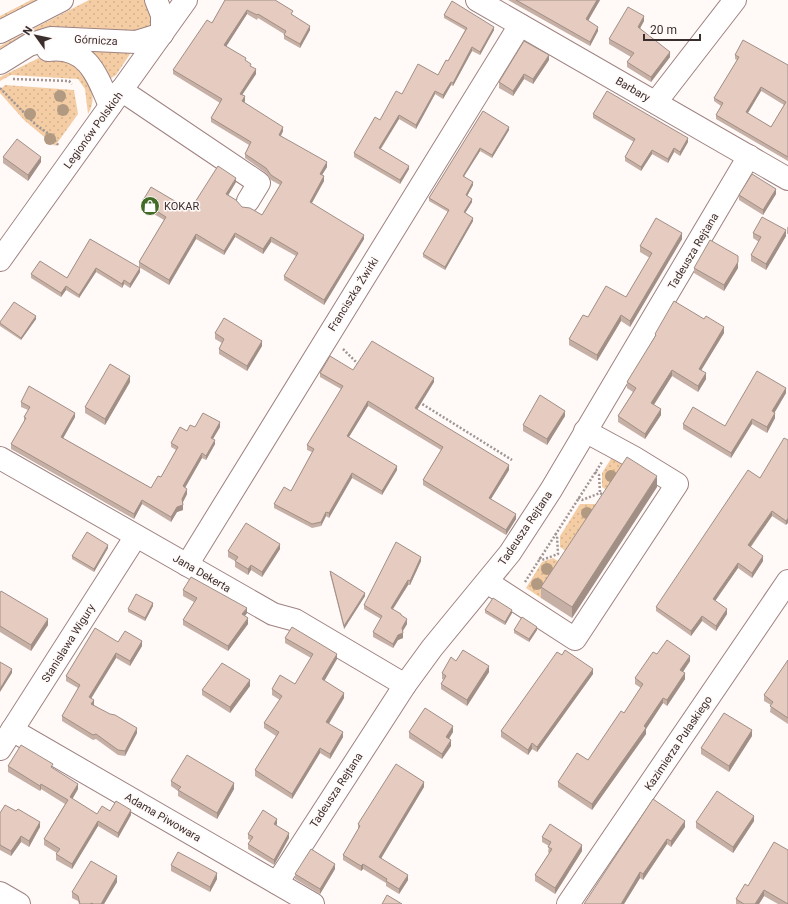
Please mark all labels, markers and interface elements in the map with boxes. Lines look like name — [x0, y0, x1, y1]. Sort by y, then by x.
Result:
north arrow — [16, 16, 56, 56]
scale bar — [644, 16, 700, 42]
text: 20 m — [650, 23, 677, 37]
text: N — [20, 24, 36, 38]
street label: Górnicza — [74, 33, 118, 48]
street label: Barbary — [613, 74, 653, 105]
street label: Legionów Polskich — [61, 89, 126, 171]
shop icon: KOKAR — [139, 195, 161, 217]
place label: KOKAR — [164, 200, 199, 213]
street label: Tadeusza Rejtana — [666, 211, 721, 292]
street label: Franciszka Żwirki — [325, 255, 381, 334]
street label: Tadeusza Rejtana — [496, 489, 555, 568]
street label: Jana Dekerta — [170, 552, 233, 595]
street label: Stanisława Wigury — [39, 601, 98, 685]
street label: Kazimierza Pułaskiego — [642, 694, 715, 793]
street label: Tadeusza Rejtana — [307, 750, 366, 830]
street label: Adama Piwowara — [122, 790, 203, 844]

